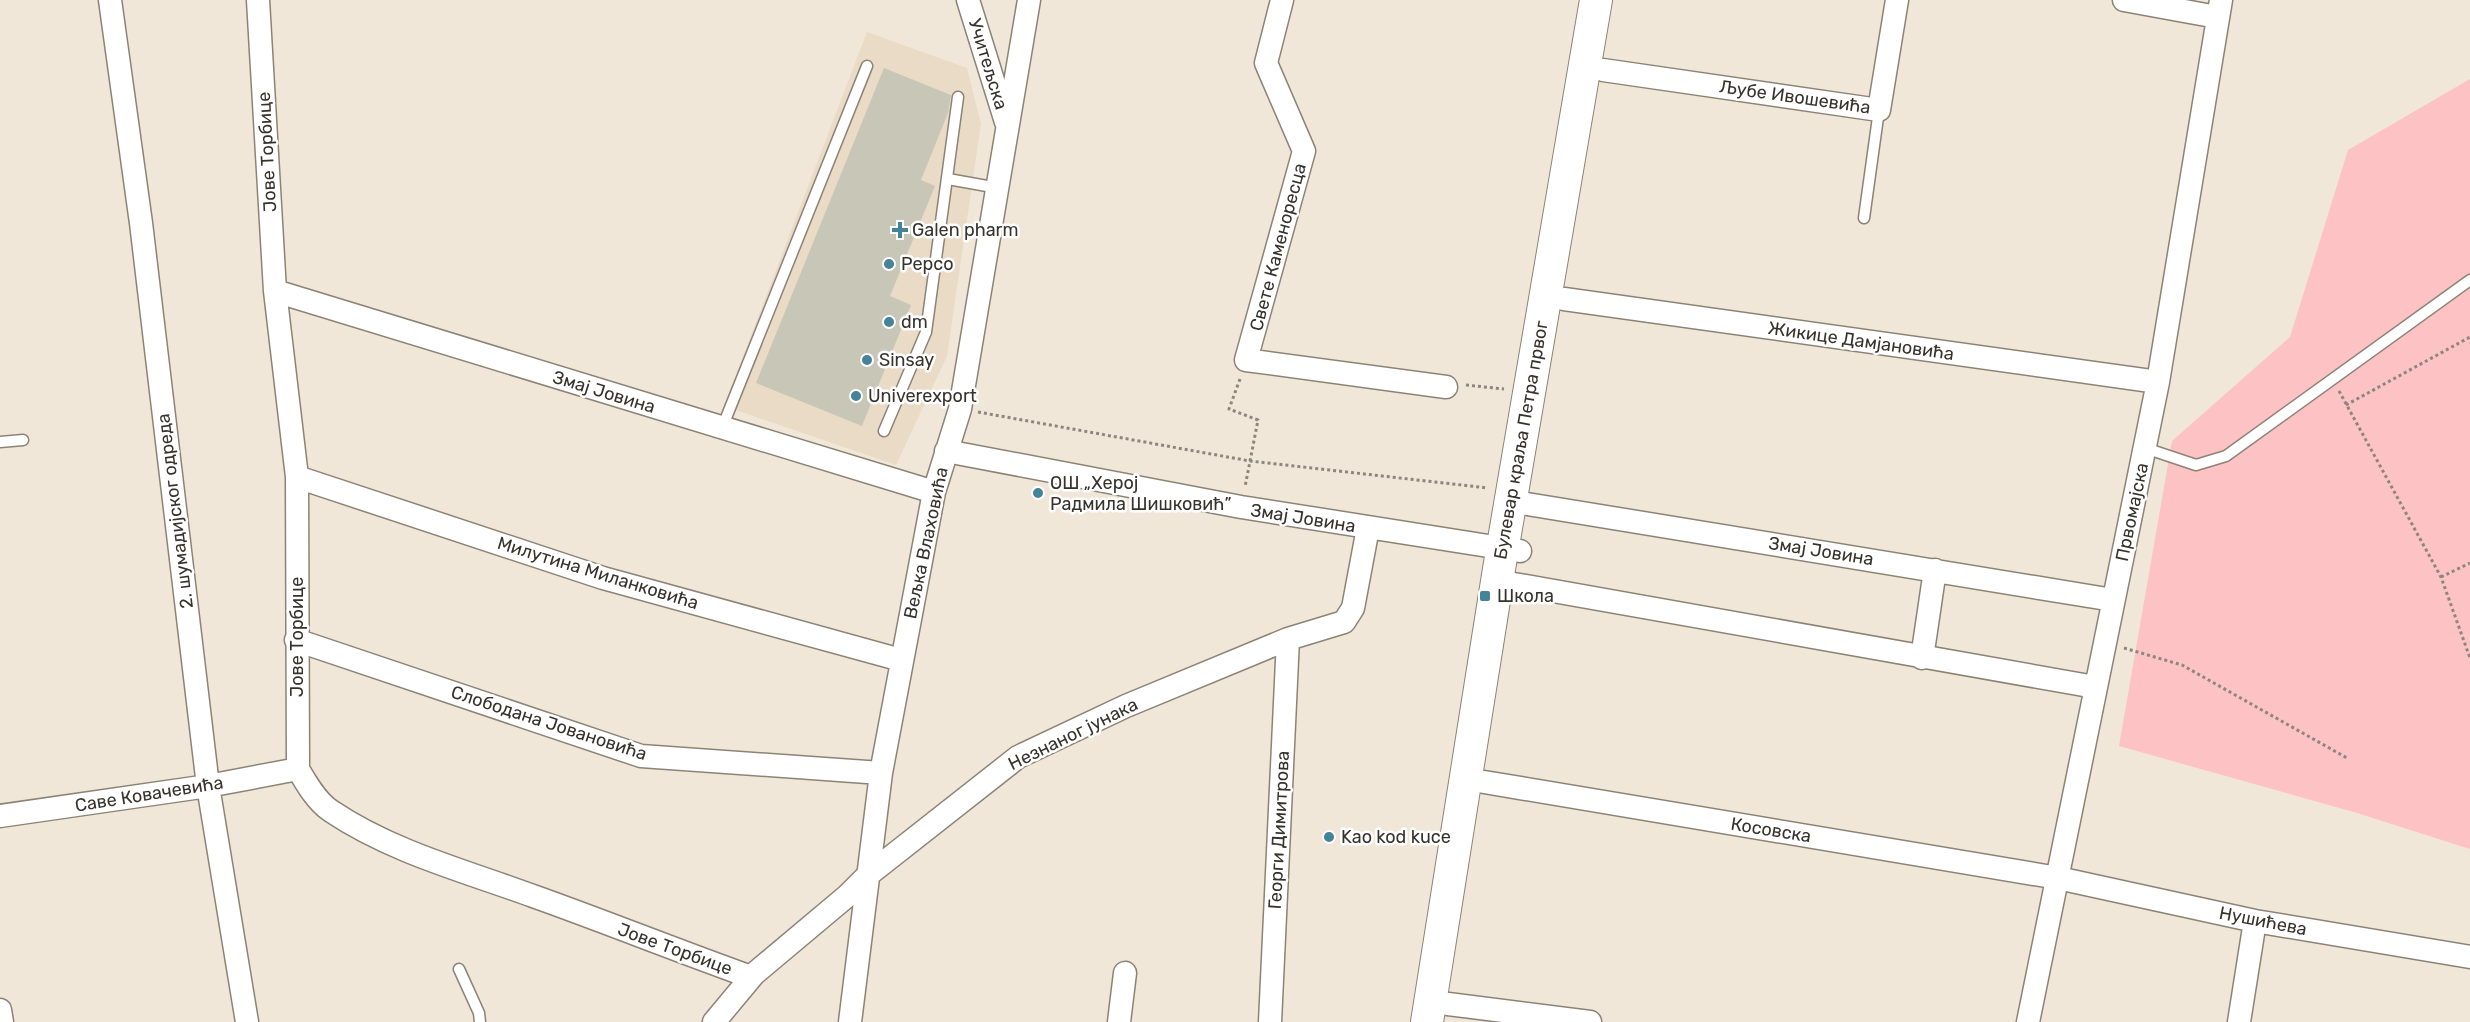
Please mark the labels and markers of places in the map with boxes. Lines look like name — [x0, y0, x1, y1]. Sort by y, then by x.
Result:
place label: Galen pharm — [912, 219, 1018, 241]
marker: Galen pharm — [893, 223, 907, 237]
place label: Pepco — [901, 253, 954, 275]
marker: Pepco — [882, 257, 896, 271]
place label: dm — [901, 311, 928, 333]
marker: dm — [882, 315, 896, 329]
place label: Sinsay — [879, 349, 934, 371]
marker: Sinsay — [860, 353, 874, 367]
place label: Univerexport — [868, 385, 977, 407]
marker: Univerexport — [849, 389, 863, 403]
place label: ОШ „Херој Радмила Шишковић” — [1050, 472, 1231, 515]
marker: ОШ „Херој Радмила Шишковић” — [1031, 486, 1045, 500]
place label: Школа — [1497, 585, 1554, 607]
marker: Школа — [1478, 589, 1492, 603]
place label: Kao kod kuce — [1341, 826, 1451, 848]
marker: Kao kod kuce — [1322, 830, 1336, 844]

